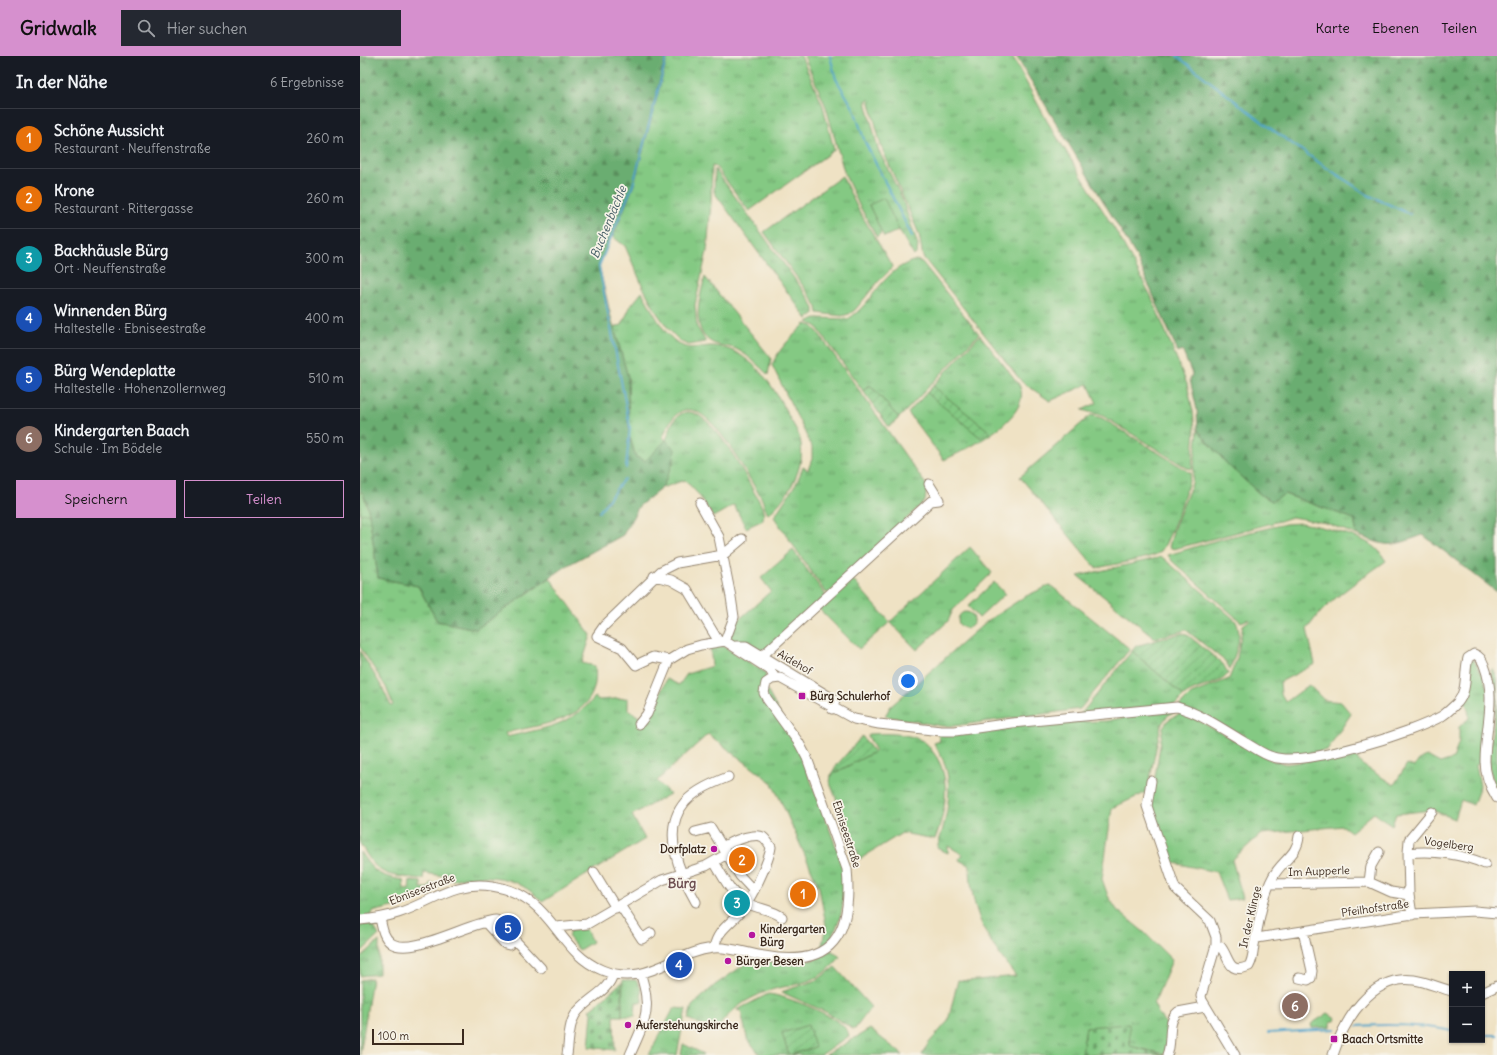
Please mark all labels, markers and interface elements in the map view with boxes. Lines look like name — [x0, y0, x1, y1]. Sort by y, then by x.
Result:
search box — [121, 10, 401, 46]
text: Gridwalk — [20, 16, 97, 40]
icon: search — [135, 17, 157, 39]
text: Hier suchen — [167, 19, 247, 38]
text: Karte — [1316, 19, 1350, 37]
text: Ebenen — [1372, 19, 1419, 37]
text: Teilen — [1441, 19, 1477, 37]
text: In der Nähe — [16, 71, 108, 93]
text: 6 Ergebnisse — [270, 74, 344, 91]
text: Schöne Aussicht — [54, 121, 164, 140]
text: 1 — [26, 130, 32, 147]
text: 260 m — [306, 130, 344, 147]
text: Restaurant · Neuffenstraße — [54, 140, 211, 157]
text: Krone — [54, 181, 94, 200]
water label: Buchenbächle — [587, 182, 630, 260]
text: 2 — [25, 190, 33, 207]
text: 260 m — [306, 190, 344, 207]
text: Restaurant · Rittergasse — [54, 200, 193, 217]
text: Backhäusle Bürg — [54, 241, 168, 260]
text: 3 — [25, 250, 33, 267]
text: 300 m — [305, 250, 344, 267]
text: Ort · Neuffenstraße — [54, 260, 166, 277]
text: Winnenden Bürg — [54, 301, 167, 320]
text: 4 — [25, 310, 33, 327]
text: 400 m — [305, 310, 344, 327]
text: Haltestelle · Ebniseestraße — [54, 320, 206, 337]
text: Bürg Wendeplatte — [54, 361, 176, 380]
text: 5 — [25, 370, 33, 387]
text: 510 m — [308, 370, 344, 387]
text: Haltestelle · Hohenzollernweg — [54, 380, 226, 397]
text: Kindergarten Baach — [54, 421, 190, 440]
text: 6 — [25, 430, 33, 447]
text: 550 m — [306, 430, 344, 447]
text: Schule · Im Bödele — [54, 440, 162, 457]
button: Speichern — [16, 480, 176, 518]
button: Teilen — [184, 480, 344, 518]
street label: Aidehof — [775, 646, 815, 678]
your location — [898, 671, 918, 691]
place label: Bürg Schulerhof — [810, 689, 891, 704]
marker: Bürg Schulerhof — [797, 691, 807, 701]
street label: Ebniseestraße — [830, 799, 864, 869]
street label: Vogelberg — [1423, 834, 1475, 854]
place label: Dorfplatz — [660, 842, 707, 857]
marker: Dorfplatz — [709, 844, 719, 854]
pin: 2 — [729, 845, 755, 875]
street label: Im Aupperle — [1288, 863, 1350, 879]
street label: Ebniseestraße — [387, 870, 457, 908]
district label: Bürg — [668, 875, 696, 892]
pin: 1 — [790, 879, 816, 909]
street label: In der Klinge — [1236, 885, 1264, 949]
pin: 3 — [724, 888, 750, 918]
street label: Pfeilhofstraße — [1340, 896, 1410, 920]
pin: 5 — [495, 913, 521, 943]
place label: Kindergarten Bürg — [760, 922, 826, 950]
marker: Kindergarten Bürg — [747, 930, 757, 940]
pin: 4 — [666, 950, 692, 980]
place label: Bürger Besen — [736, 954, 804, 969]
marker: Bürger Besen — [723, 956, 733, 966]
map controls — [1449, 971, 1485, 1043]
button: + — [1449, 971, 1485, 1007]
pin: 6 — [1282, 991, 1308, 1021]
button: − — [1449, 1007, 1485, 1043]
place label: Auferstehungskirche — [636, 1018, 738, 1033]
marker: Auferstehungskirche — [623, 1020, 633, 1030]
scale bar — [372, 1027, 464, 1046]
text: 100 m — [378, 1029, 409, 1043]
place label: Baach Ortsmitte — [1342, 1032, 1423, 1046]
marker: Baach Ortsmitte — [1329, 1034, 1339, 1044]

